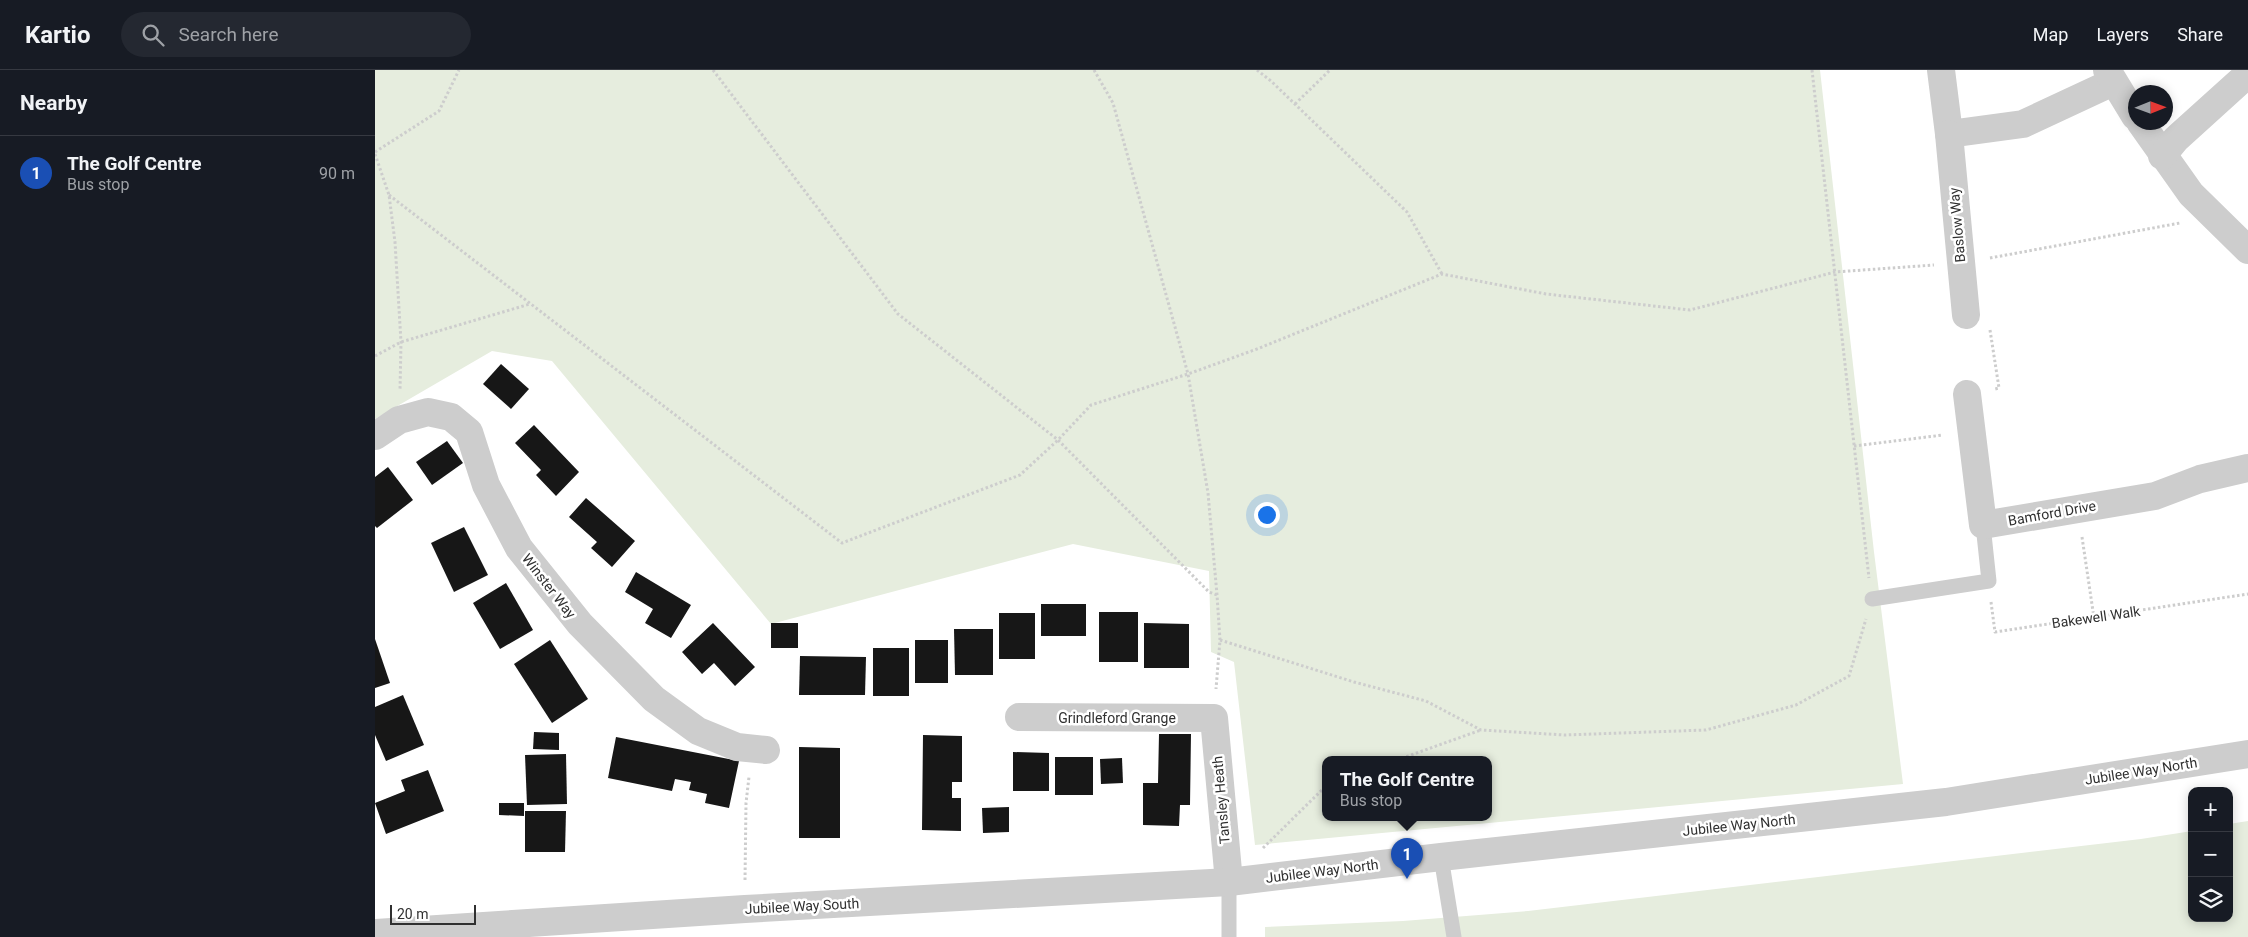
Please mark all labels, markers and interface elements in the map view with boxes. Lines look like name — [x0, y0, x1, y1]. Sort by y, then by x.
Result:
search box — [121, 12, 471, 57]
text: Kartio — [25, 21, 91, 49]
icon: search — [139, 21, 167, 49]
text: Search here — [179, 23, 278, 46]
text: Map — [2033, 24, 2068, 45]
text: Layers — [2096, 24, 2149, 45]
text: Share — [2177, 24, 2223, 45]
north arrow — [2128, 85, 2173, 130]
text: Nearby — [20, 91, 87, 115]
text: The Golf Centre — [67, 152, 201, 175]
text: 1 — [31, 164, 41, 183]
text: 90 m — [319, 164, 355, 183]
text: Bus stop — [67, 175, 129, 194]
street label: Baslow Way — [1946, 186, 1968, 263]
street label: Bamford Drive — [2007, 497, 2097, 529]
your location — [1254, 502, 1280, 528]
street label: Winster Way — [519, 551, 579, 622]
street label: Bakewell Walk — [2051, 603, 2142, 631]
street label: Grindleford Grange — [1058, 710, 1176, 726]
street label: Jubilee Way North — [2084, 754, 2198, 788]
street label: Tansley Heath — [1209, 755, 1233, 845]
popup — [1322, 756, 1492, 821]
text: The Golf Centre — [1340, 768, 1474, 791]
map controls — [2188, 787, 2233, 922]
button: + — [2188, 787, 2233, 832]
text: Bus stop — [1340, 791, 1402, 810]
street label: Jubilee Way North — [1682, 811, 1796, 839]
button: − — [2188, 832, 2233, 877]
pin: 1 — [1391, 838, 1423, 879]
street label: Jubilee Way North — [1265, 856, 1379, 886]
button: layers — [2188, 877, 2233, 922]
street label: Jubilee Way South — [744, 895, 860, 917]
scale bar — [390, 902, 476, 925]
text: 20 m — [397, 906, 429, 922]

